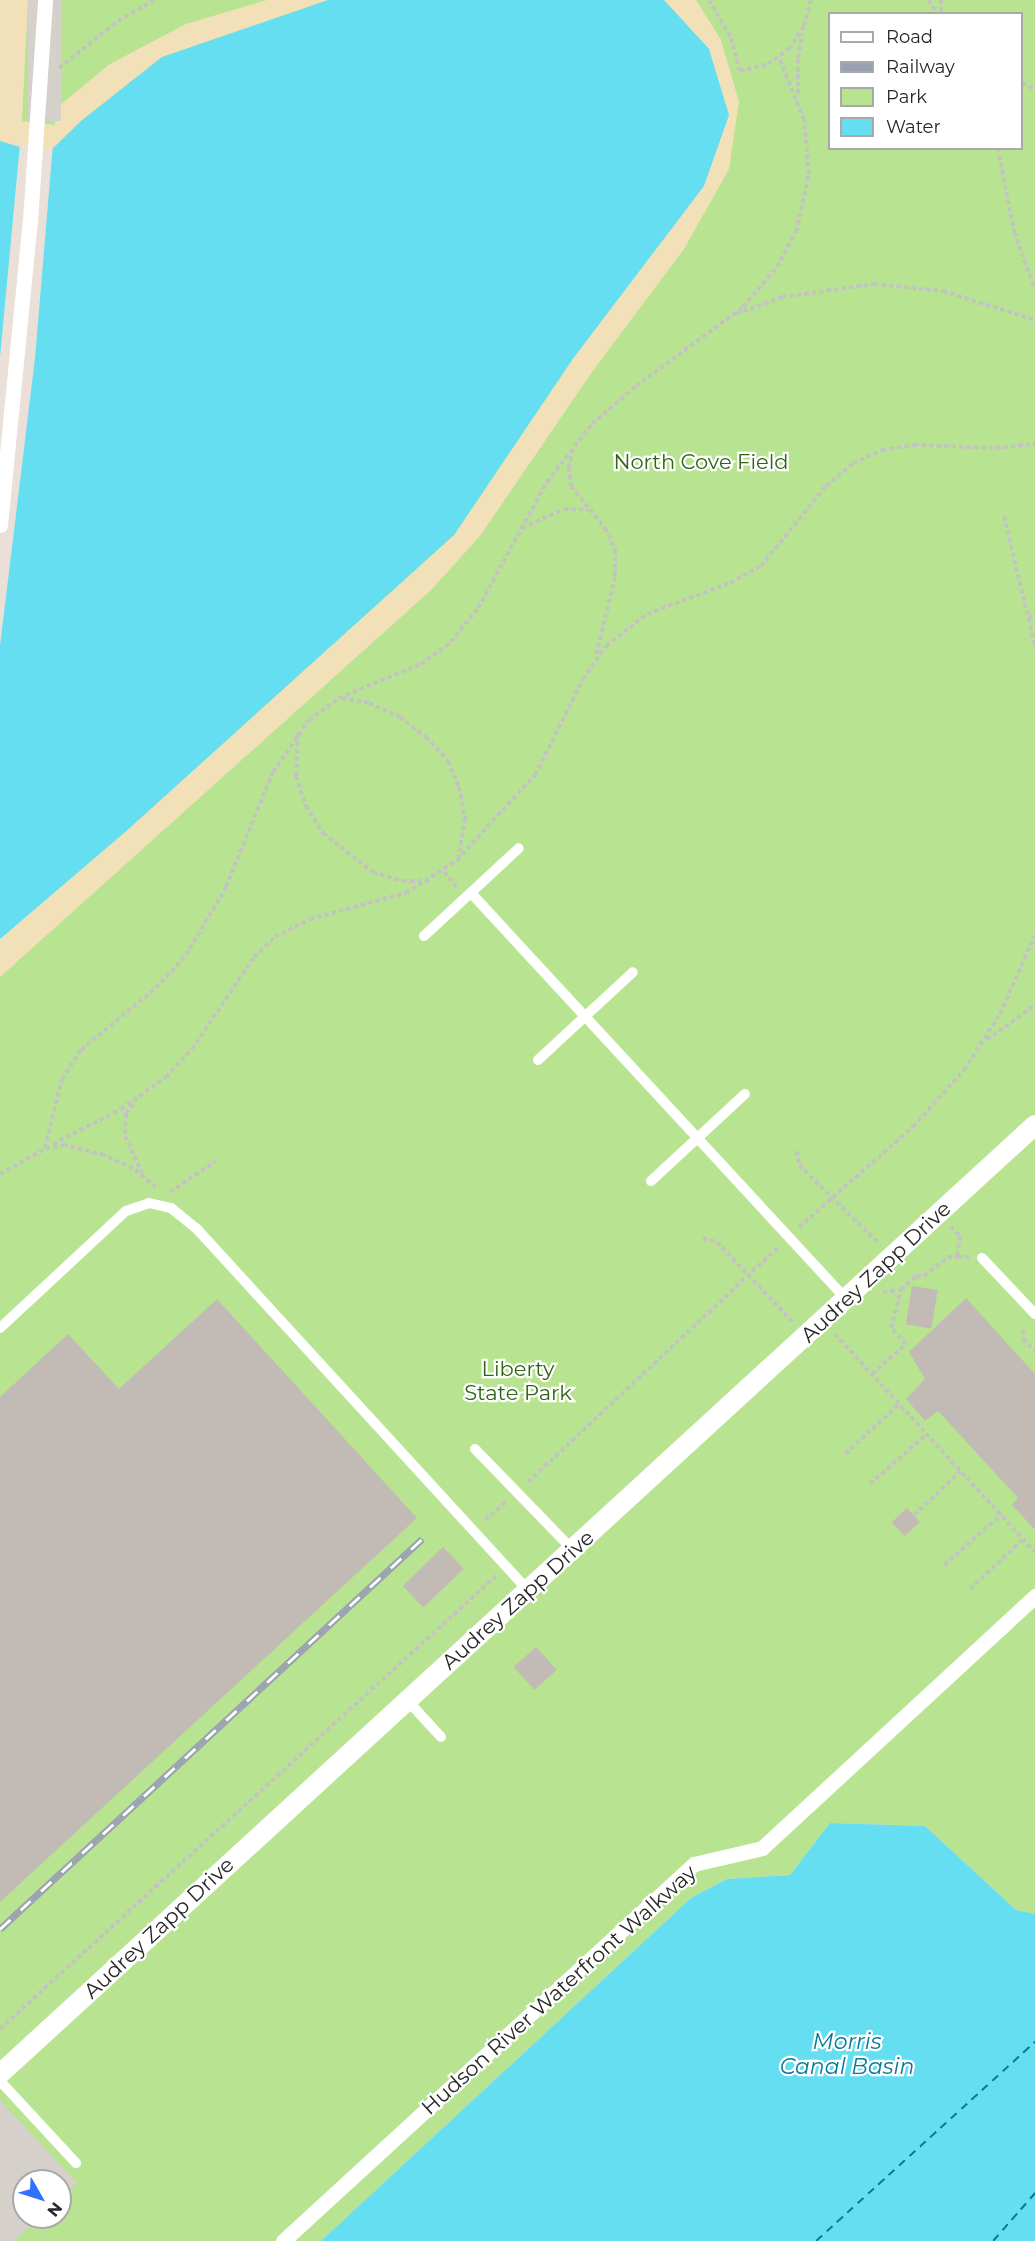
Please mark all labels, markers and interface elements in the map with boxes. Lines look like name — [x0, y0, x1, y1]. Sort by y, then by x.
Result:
legend — [828, 12, 1023, 150]
text: Road — [886, 26, 933, 48]
text: Railway — [886, 56, 955, 78]
text: Park — [886, 86, 927, 108]
text: Water — [886, 116, 941, 138]
park label: North Cove Field — [613, 449, 789, 475]
street label: Audrey Zapp Drive — [796, 1196, 956, 1348]
park label: Liberty State Park — [464, 1356, 572, 1406]
street label: Audrey Zapp Drive — [437, 1525, 599, 1675]
street label: Audrey Zapp Drive — [79, 1852, 239, 2004]
street label: Hudson River Waterfront Walkway — [416, 1860, 702, 2120]
water label: Morris Canal Basin — [780, 2028, 914, 2080]
north arrow — [12, 2169, 72, 2229]
text: N — [43, 2198, 66, 2220]

